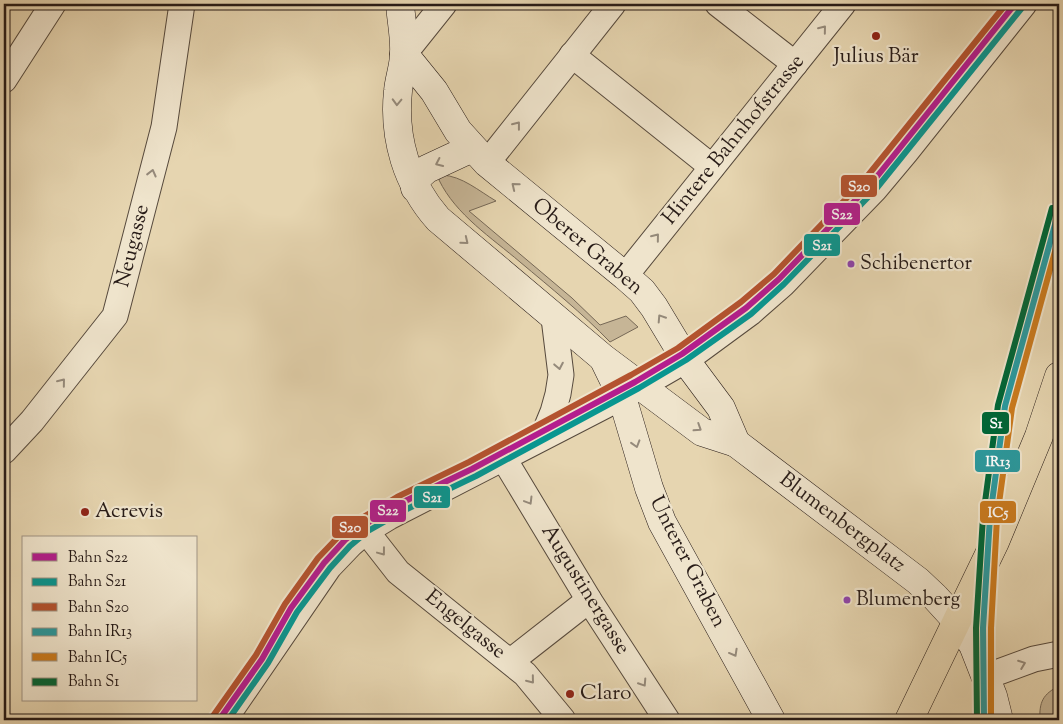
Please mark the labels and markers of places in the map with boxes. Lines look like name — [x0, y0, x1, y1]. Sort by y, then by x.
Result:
marker: Julius Bär — [870, 30, 882, 42]
place label: Julius Bär — [832, 42, 919, 72]
place label: Schibenertor — [860, 250, 973, 279]
marker: Schibenertor — [846, 259, 856, 269]
place label: Acrevis — [95, 497, 163, 527]
marker: Acrevis — [79, 506, 91, 518]
place label: Blumenberg — [856, 586, 960, 615]
marker: Blumenberg — [842, 595, 852, 605]
place label: Claro — [580, 679, 632, 709]
marker: Claro — [564, 688, 576, 700]

